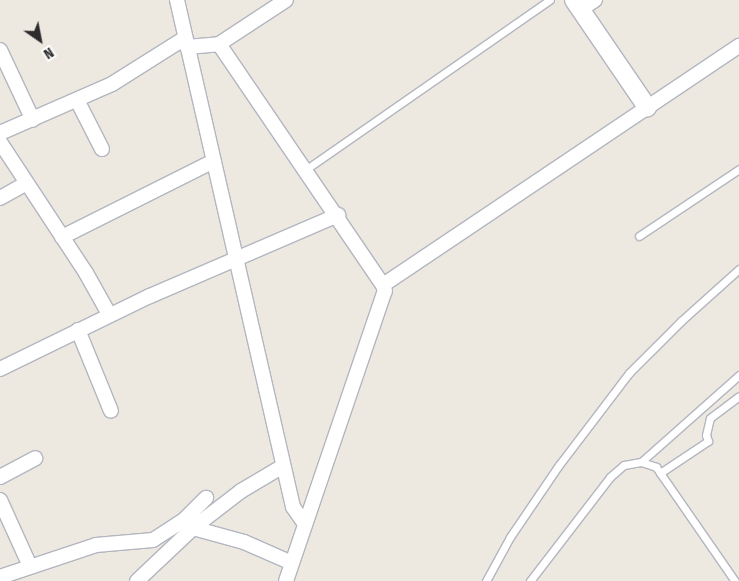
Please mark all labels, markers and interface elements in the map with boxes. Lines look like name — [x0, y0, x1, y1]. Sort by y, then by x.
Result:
north arrow — [15, 15, 65, 65]
text: N — [40, 44, 57, 62]

